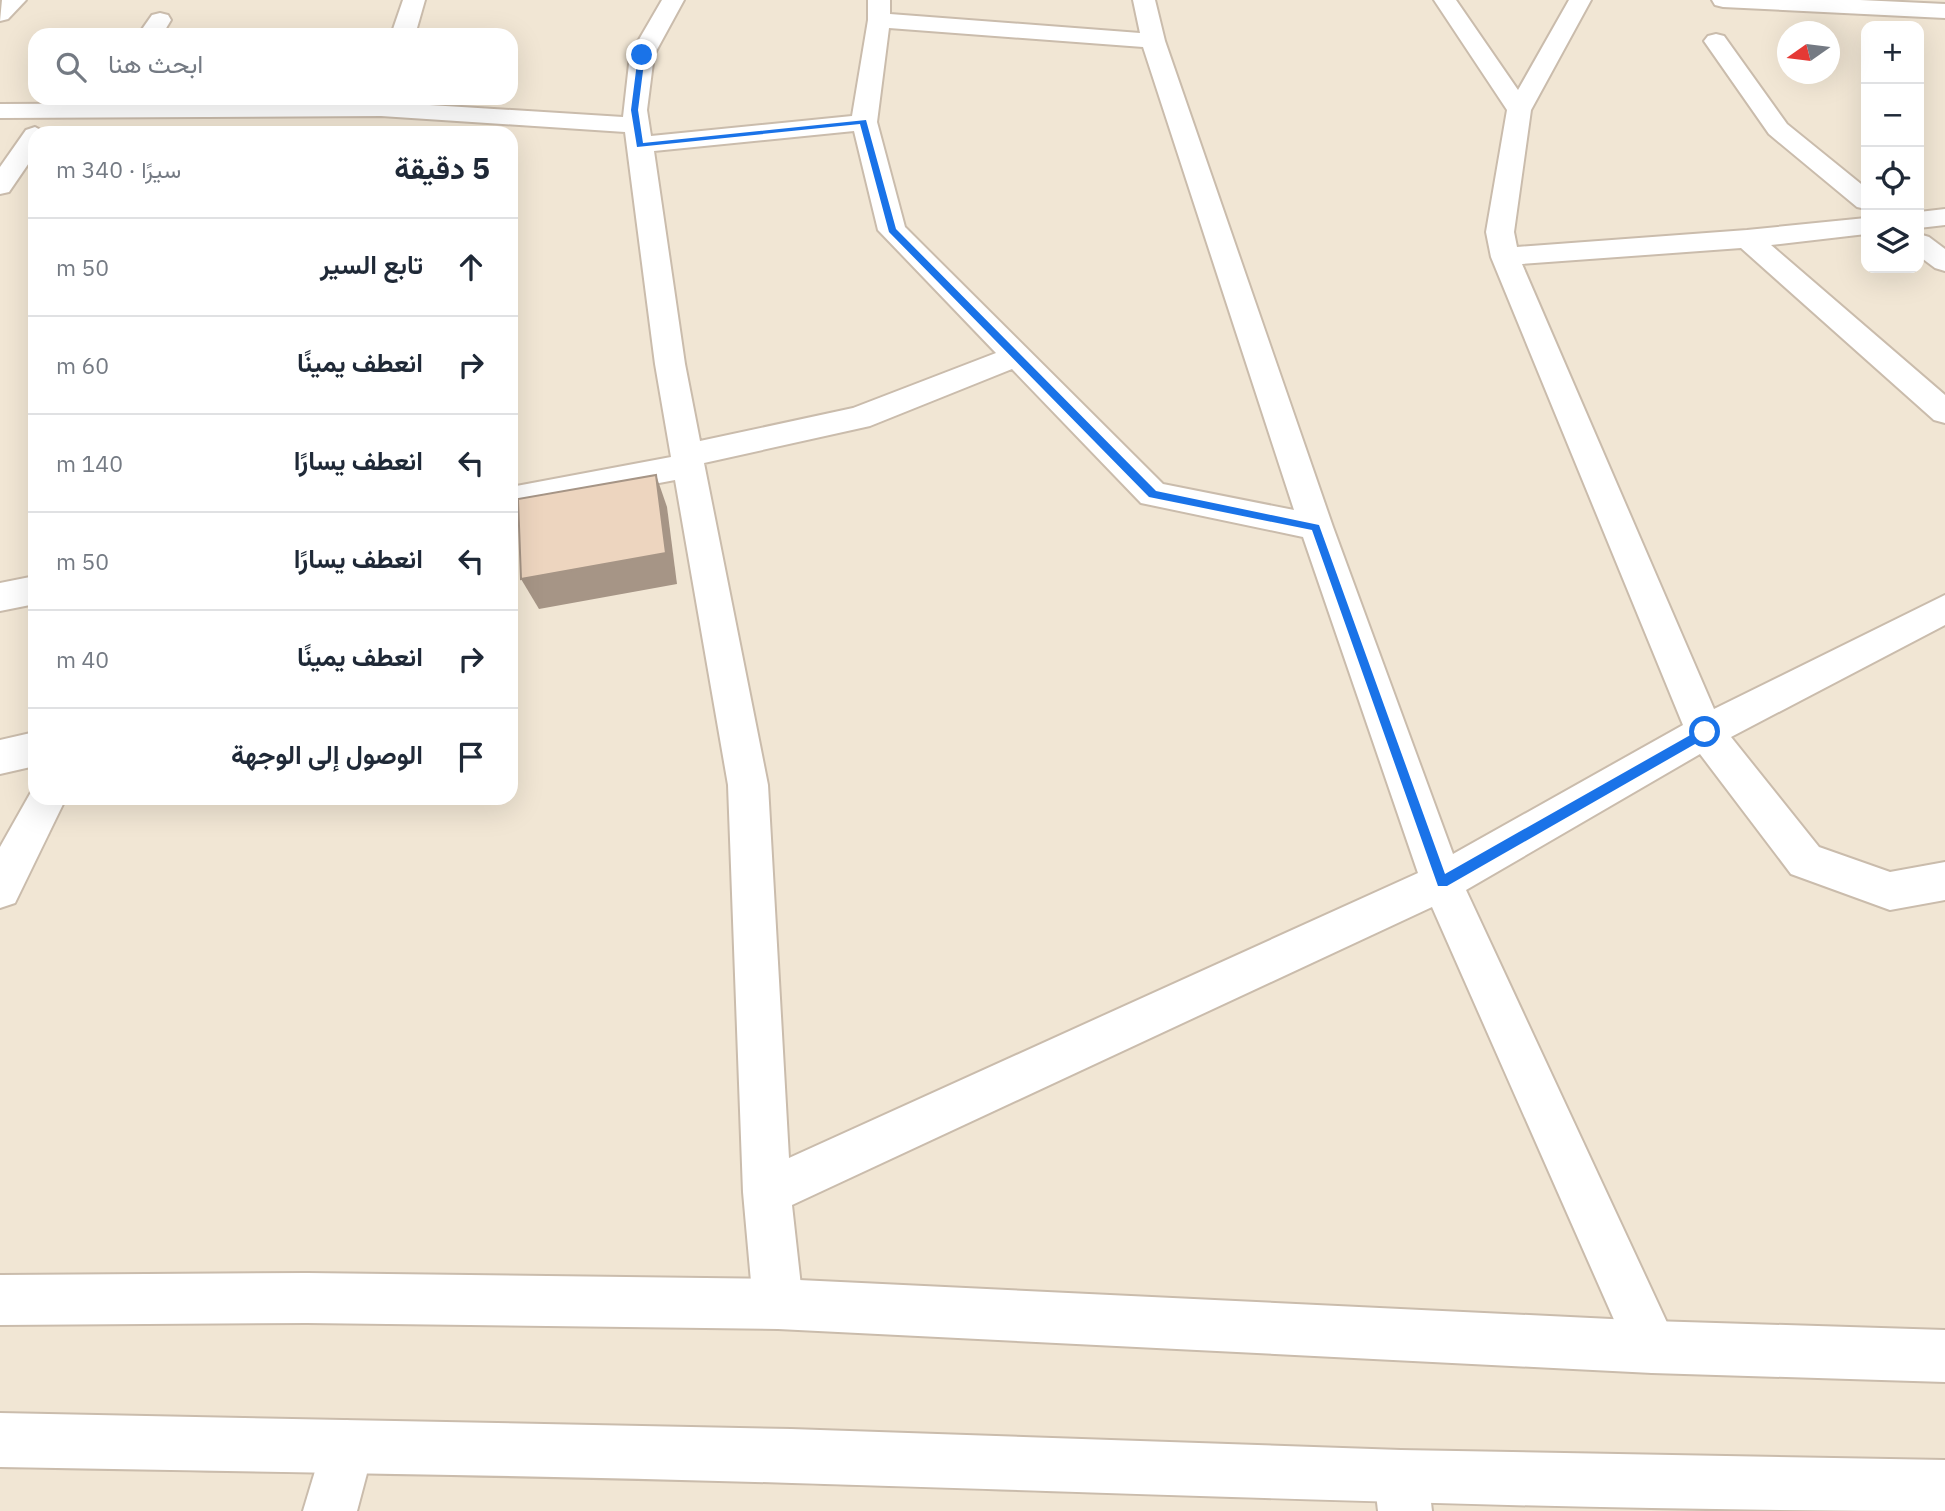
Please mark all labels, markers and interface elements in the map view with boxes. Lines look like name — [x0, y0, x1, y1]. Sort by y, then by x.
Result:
north arrow — [1777, 21, 1840, 84]
map controls — [1861, 21, 1924, 273]
button: + — [1861, 21, 1924, 84]
search box — [28, 28, 518, 105]
route end — [626, 39, 657, 70]
text: ابحث هنا — [108, 46, 203, 80]
icon: search — [52, 48, 90, 86]
button: − — [1861, 84, 1924, 147]
button: locate — [1861, 147, 1924, 210]
text: 5 دقيقة — [394, 148, 490, 187]
text: سيرًا · 340 m — [56, 154, 181, 184]
button: layers — [1861, 210, 1924, 273]
text: تابع السير — [320, 247, 423, 281]
icon: ahead — [452, 248, 490, 286]
text: 50 m — [56, 252, 109, 282]
text: انعطف يمينًا — [297, 345, 423, 379]
icon: right — [452, 346, 490, 384]
text: 60 m — [56, 350, 109, 380]
text: انعطف يسارًا — [294, 443, 423, 477]
icon: left — [452, 444, 490, 482]
text: 140 m — [56, 448, 123, 478]
text: انعطف يسارًا — [294, 541, 423, 575]
icon: left — [452, 542, 490, 580]
text: 50 m — [56, 546, 109, 576]
text: انعطف يمينًا — [297, 639, 423, 673]
icon: right — [452, 640, 490, 678]
text: 40 m — [56, 644, 109, 674]
route start — [1689, 716, 1720, 747]
text: الوصول إلى الوجهة — [231, 737, 423, 771]
icon: arrive — [452, 738, 490, 776]

